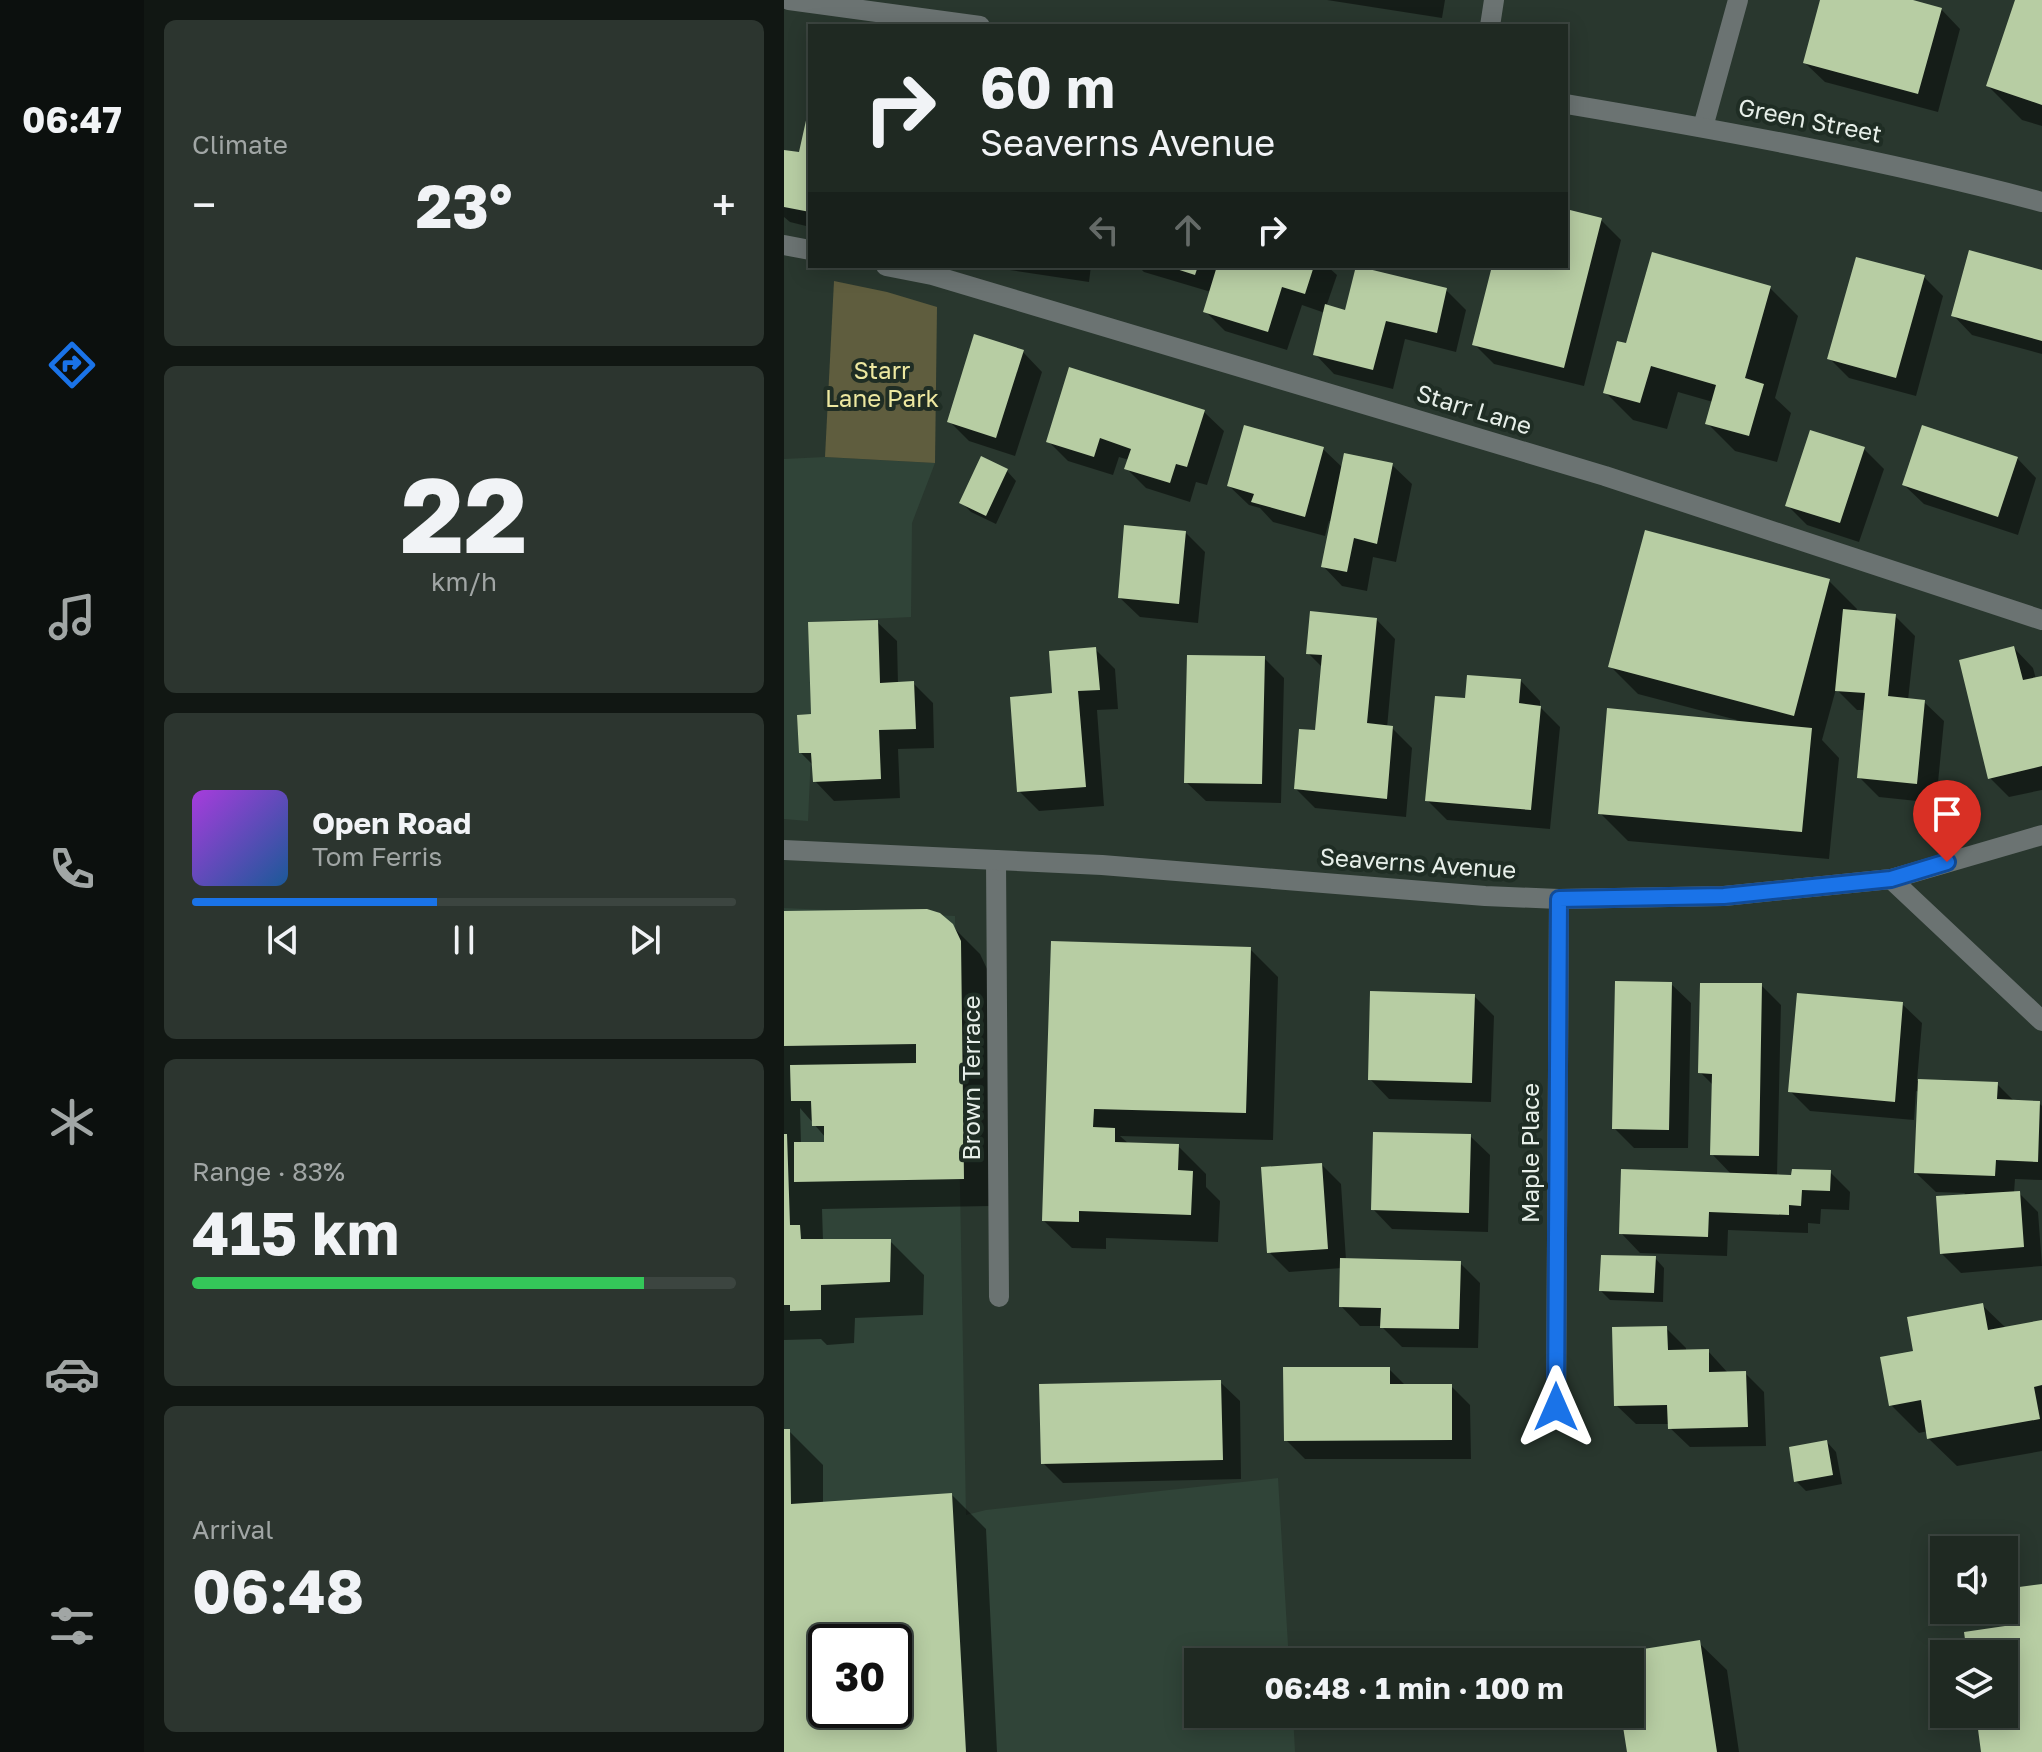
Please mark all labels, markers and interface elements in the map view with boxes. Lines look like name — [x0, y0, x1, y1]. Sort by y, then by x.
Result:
text: 60 m — [980, 53, 1115, 120]
icon: right — [848, 56, 952, 160]
street label: Green Street — [1736, 91, 1885, 148]
text: 06:47 — [22, 98, 122, 141]
text: Seaverns Avenue — [980, 121, 1275, 164]
text: Climate — [192, 129, 288, 160]
text: 23° — [416, 169, 512, 241]
text: − — [192, 178, 216, 231]
text: + — [712, 178, 736, 231]
icon: left — [1082, 208, 1126, 252]
icon: ahead — [1166, 208, 1210, 252]
icon: right — [1250, 208, 1294, 252]
icon: directions — [44, 337, 100, 393]
park label: Starr Lane Park — [825, 355, 939, 412]
street label: Starr Lane — [1413, 377, 1536, 440]
text: 22 — [401, 451, 527, 576]
text: km/h — [431, 566, 497, 597]
icon: music — [44, 589, 100, 645]
pin — [1913, 780, 1981, 862]
icon: arrive — [1925, 792, 1969, 836]
text: Open Road — [312, 805, 471, 841]
icon: phone — [44, 841, 100, 897]
text: Tom Ferris — [312, 841, 442, 872]
street label: Seaverns Avenue — [1319, 841, 1517, 884]
icon: previous — [261, 918, 305, 962]
icon: pause — [442, 918, 486, 962]
icon: next — [623, 918, 667, 962]
street label: Brown Terrace — [956, 995, 985, 1161]
street label: Maple Place — [1515, 1083, 1544, 1223]
icon: climate — [44, 1094, 100, 1150]
text: Range · 83% — [192, 1156, 345, 1187]
text: 415 km — [192, 1196, 399, 1268]
icon: car — [44, 1346, 100, 1402]
position arrow — [1514, 1365, 1598, 1449]
text: Arrival — [192, 1514, 273, 1545]
map controls — [1930, 1536, 2018, 1728]
button: sound — [1930, 1536, 2018, 1624]
text: 06:48 — [192, 1554, 364, 1626]
icon: filters — [44, 1598, 100, 1654]
speed limit sign: 30 — [808, 1624, 912, 1728]
button: layers — [1930, 1640, 2018, 1728]
text: 06:48 · 1 min · 100 m — [1264, 1670, 1564, 1706]

